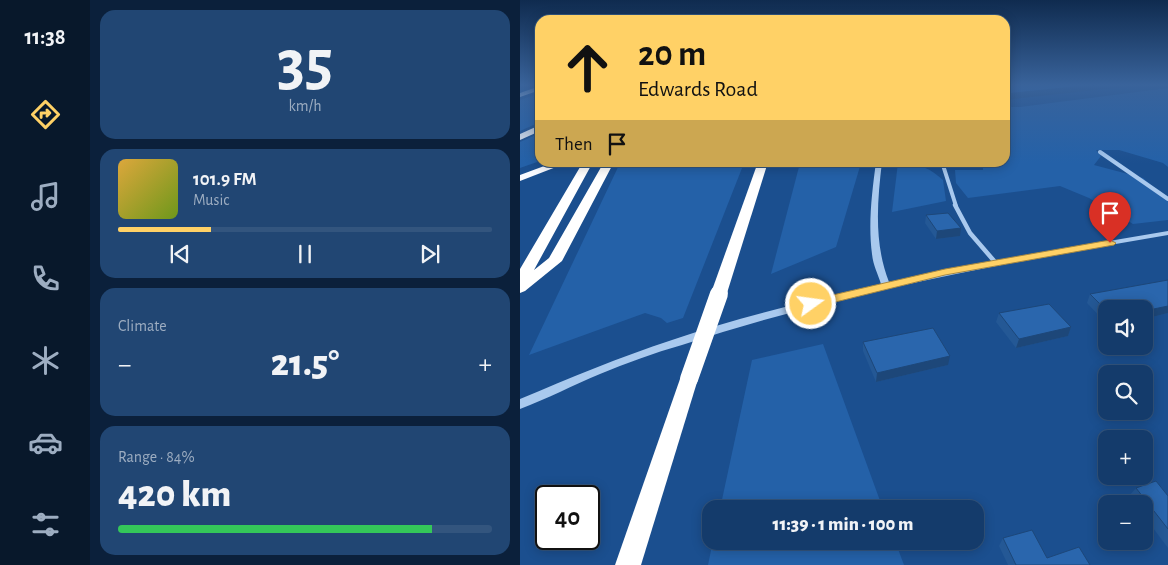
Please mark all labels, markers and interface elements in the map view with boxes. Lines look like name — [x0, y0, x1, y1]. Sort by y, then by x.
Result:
text: 11:38 — [24, 26, 66, 48]
text: 35 — [277, 32, 333, 97]
icon: ahead — [555, 35, 620, 100]
text: 20 m — [638, 37, 706, 72]
text: Edwards Road — [638, 78, 758, 100]
icon: directions — [28, 97, 63, 132]
text: km/h — [288, 98, 322, 114]
icon: arrive — [603, 130, 631, 158]
text: Then — [555, 135, 593, 154]
text: 101.9 FM — [193, 170, 257, 189]
icon: music — [28, 179, 63, 214]
text: Music — [193, 192, 229, 208]
pin — [1089, 192, 1131, 243]
icon: arrive — [1096, 199, 1124, 227]
icon: previous — [166, 240, 194, 268]
icon: pause — [291, 240, 319, 268]
icon: next — [416, 240, 444, 268]
icon: phone — [28, 261, 63, 296]
position arrow — [784, 277, 836, 329]
map controls — [1098, 300, 1153, 550]
button: sound — [1098, 300, 1153, 355]
text: Climate — [118, 318, 167, 334]
icon: climate — [28, 343, 63, 378]
text: 21.5° — [271, 345, 339, 383]
text: − — [118, 351, 131, 379]
text: + — [479, 351, 492, 379]
button: search — [1098, 365, 1153, 420]
icon: car — [28, 425, 63, 460]
button: + — [1098, 430, 1153, 485]
text: Range · 84% — [118, 449, 195, 465]
text: 420 km — [118, 476, 231, 514]
speed limit sign: 40 — [535, 485, 600, 550]
button: − — [1098, 495, 1153, 550]
icon: filters — [28, 507, 63, 542]
text: 11:39 · 1 min · 100 m — [773, 515, 913, 534]

